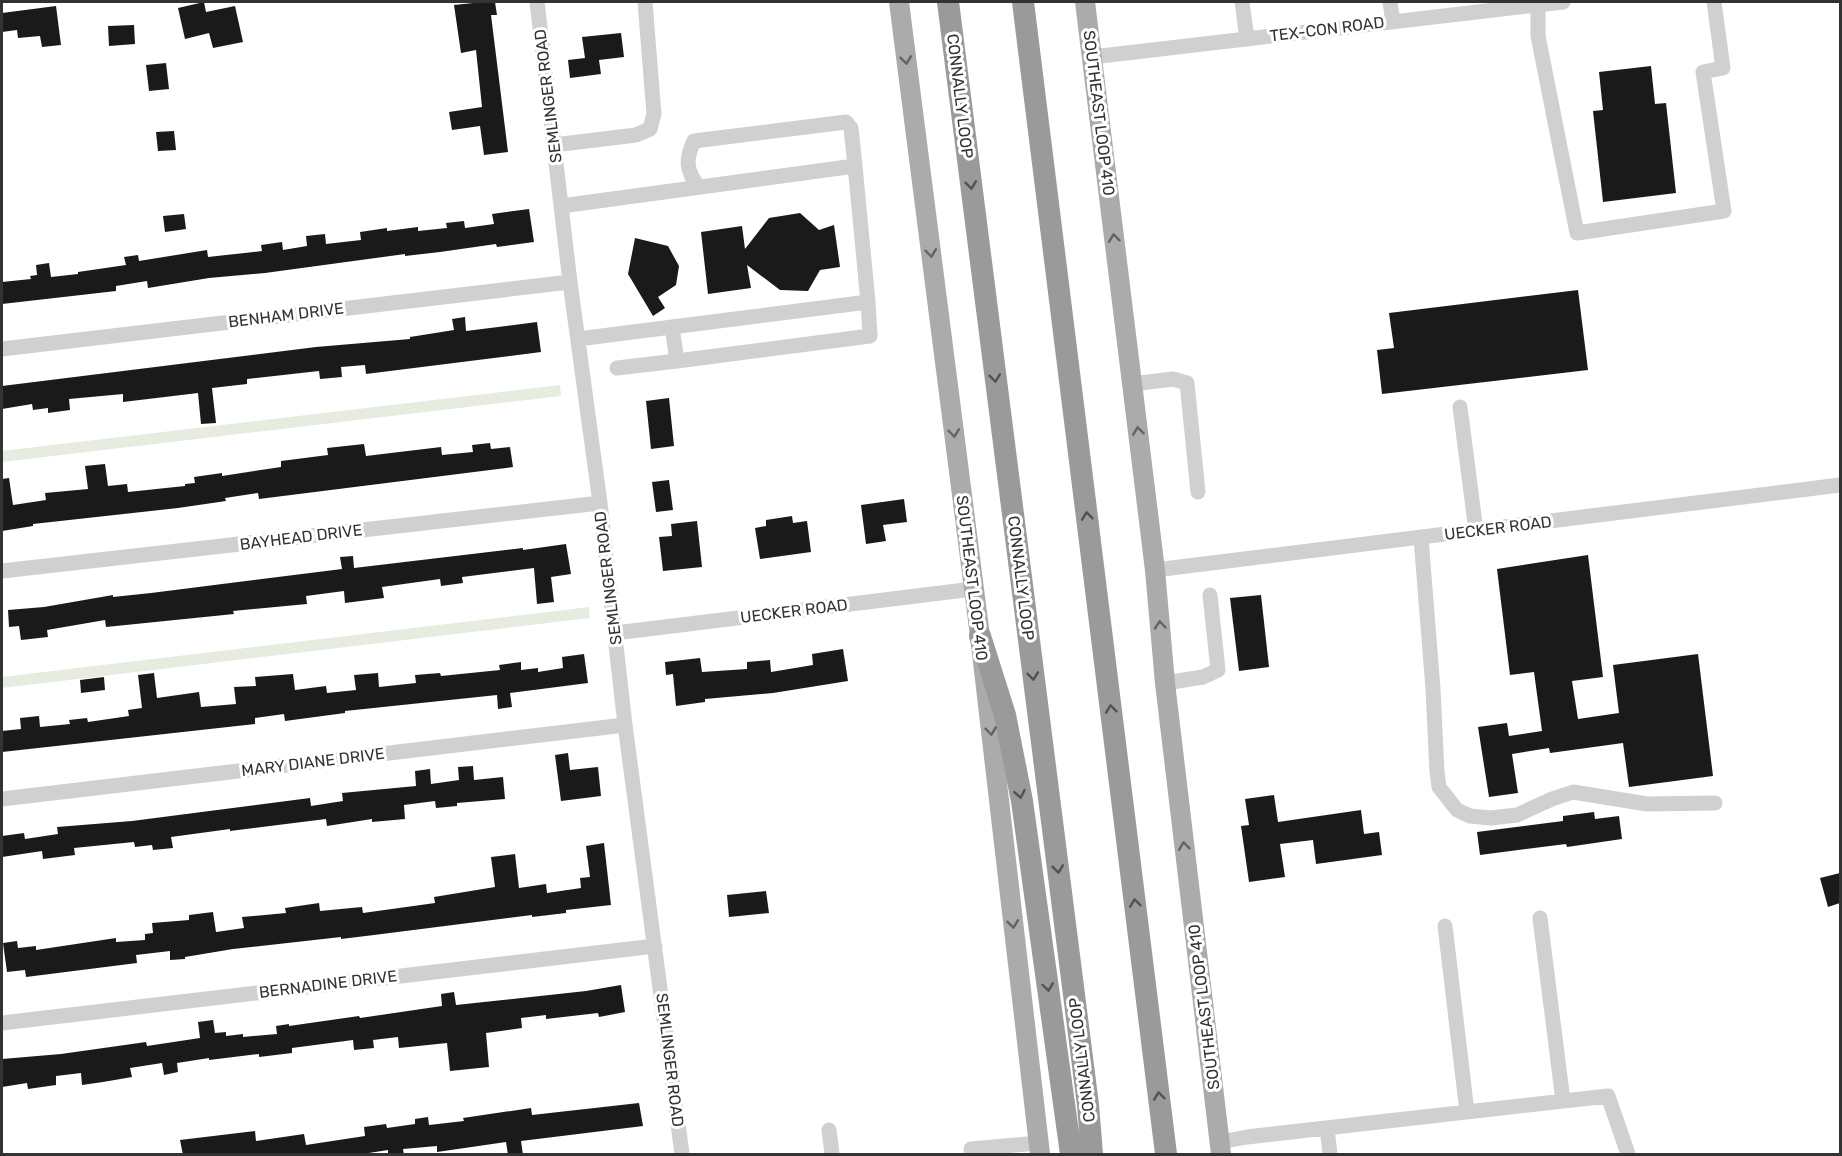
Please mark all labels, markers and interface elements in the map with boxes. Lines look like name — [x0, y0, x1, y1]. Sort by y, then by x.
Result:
street label: TEX-CON ROAD — [1269, 13, 1385, 45]
street label: SEMLINGER ROAD — [530, 28, 566, 164]
street label: SOUTHEAST LOOP 410 — [1079, 29, 1119, 197]
street label: CONNALLY LOOP — [943, 33, 977, 159]
one-way arrow — [900, 55, 912, 64]
one-way arrow — [964, 180, 977, 189]
one-way arrow — [1108, 233, 1121, 242]
one-way arrow — [925, 248, 937, 257]
street label: BENHAM DRIVE — [227, 298, 345, 332]
one-way arrow — [989, 373, 1001, 383]
one-way arrow — [1132, 426, 1144, 436]
one-way arrow — [947, 428, 960, 437]
street label: SOUTHEAST LOOP 410 — [952, 494, 992, 662]
street label: SEMLINGER ROAD — [590, 510, 626, 646]
one-way arrow — [1081, 511, 1094, 520]
street label: UECKER ROAD — [1443, 512, 1553, 544]
street label: CONNALLY LOOP — [1004, 515, 1038, 641]
street label: BAYHEAD DRIVE — [239, 520, 363, 554]
street label: UECKER ROAD — [739, 595, 849, 627]
one-way arrow — [1154, 620, 1167, 629]
one-way arrow — [1027, 671, 1039, 680]
one-way arrow — [1105, 705, 1117, 714]
one-way arrow — [984, 726, 996, 735]
street label: MARY DIANE DRIVE — [240, 744, 386, 780]
one-way arrow — [1013, 789, 1026, 799]
one-way arrow — [1179, 842, 1191, 851]
one-way arrow — [1051, 864, 1063, 874]
one-way arrow — [1129, 898, 1141, 908]
one-way arrow — [1006, 920, 1019, 929]
street label: SOUTHEAST LOOP 410 — [1184, 923, 1224, 1091]
street label: BERNADINE DRIVE — [258, 966, 398, 1002]
one-way arrow — [1042, 982, 1054, 991]
street label: SEMLINGER ROAD — [652, 992, 688, 1128]
street label: CONNALLY LOOP — [1065, 997, 1099, 1123]
one-way arrow — [1153, 1092, 1165, 1101]

